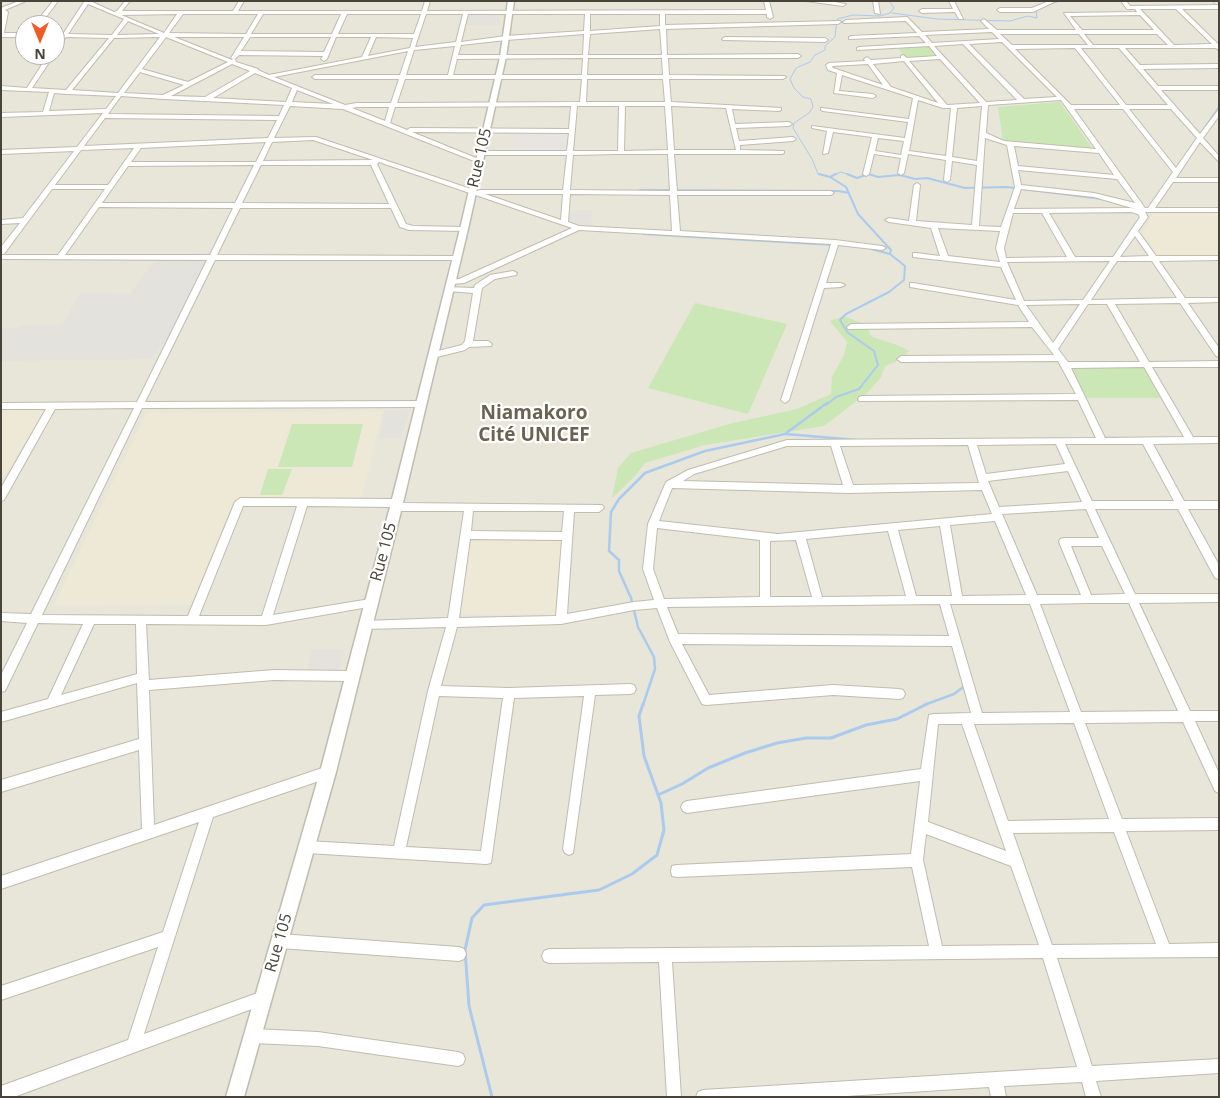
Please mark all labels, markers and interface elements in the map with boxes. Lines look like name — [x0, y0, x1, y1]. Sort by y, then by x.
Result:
north arrow — [15, 15, 65, 65]
text: N — [34, 45, 46, 64]
street label: Rue 105 — [464, 126, 496, 190]
district label: Niamakoro Cité UNICEF — [478, 403, 590, 447]
street label: Rue 105 — [367, 520, 401, 584]
street label: Rue 105 — [261, 911, 297, 975]

